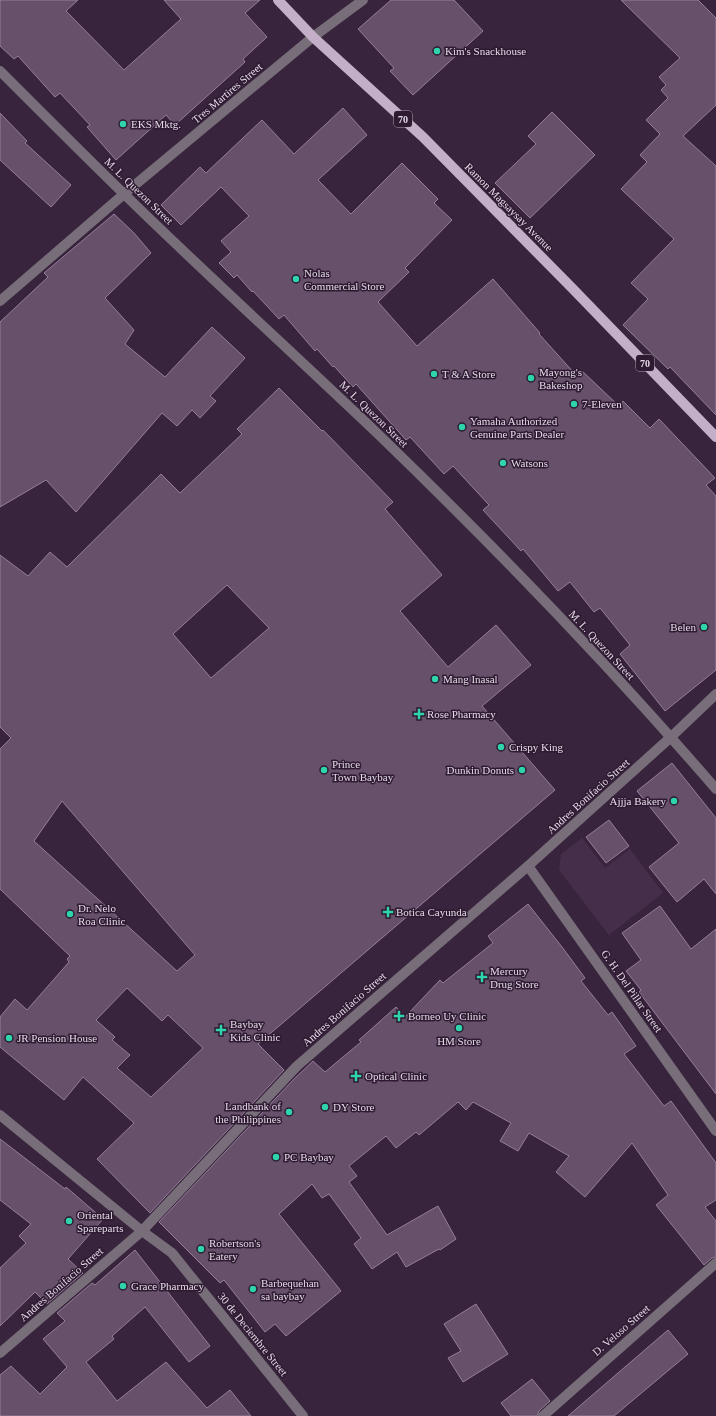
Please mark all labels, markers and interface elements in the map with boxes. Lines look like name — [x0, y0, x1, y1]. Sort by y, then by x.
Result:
place label: Kim's Snackhouse — [445, 45, 526, 57]
marker: Kim's Snackhouse — [432, 46, 442, 56]
street label: Tres Martires Street — [190, 60, 264, 126]
road number: 70 — [394, 111, 412, 127]
place label: EKS Mktg. — [131, 118, 181, 130]
marker: EKS Mktg. — [118, 119, 128, 129]
street label: M. L. Quezon Street — [102, 155, 176, 227]
street label: Ramon Magsaysay Avenue — [462, 160, 556, 254]
place label: Nolas Commercial Store — [304, 267, 384, 292]
marker: Nolas Commercial Store — [291, 274, 301, 284]
road number: 70 — [636, 355, 654, 371]
place label: Mayong's Bakeshop — [539, 366, 583, 391]
place label: T & A Store — [442, 368, 495, 380]
marker: T & A Store — [429, 369, 439, 379]
marker: Mayong's Bakeshop — [526, 373, 536, 383]
street label: M. L. Quezon Street — [337, 378, 411, 450]
place label: 7-Eleven — [582, 398, 622, 410]
marker: 7-Eleven — [569, 399, 579, 409]
place label: Yamaha Authorized Genuine Parts Dealer — [470, 415, 564, 440]
marker: Yamaha Authorized Genuine Parts Dealer — [457, 422, 467, 432]
place label: Watsons — [511, 457, 548, 469]
marker: Watsons — [498, 458, 508, 468]
street label: M. L. Quezon Street — [567, 608, 637, 682]
place label: Belen — [670, 621, 696, 633]
marker: Belen — [699, 622, 709, 632]
place label: Mang Inasal — [443, 673, 498, 685]
marker: Mang Inasal — [430, 674, 440, 684]
place label: Rose Pharmacy — [427, 708, 496, 720]
marker: Rose Pharmacy — [414, 709, 424, 719]
place label: Crispy King — [509, 741, 564, 753]
marker: Crispy King — [496, 742, 506, 752]
street label: Andres Bonifacio Street — [544, 756, 632, 836]
place label: Prince Town Baybay — [332, 758, 394, 783]
place label: Dunkin Donuts — [446, 764, 514, 776]
marker: Prince Town Baybay — [319, 765, 329, 775]
marker: Dunkin Donuts — [517, 765, 527, 775]
place label: Ajjja Bakery — [609, 795, 666, 807]
marker: Ajjja Bakery — [669, 796, 679, 806]
place label: Dr. Nelo Roa Clinic — [78, 902, 125, 927]
place label: Botica Cayunda — [396, 906, 467, 918]
marker: Botica Cayunda — [383, 907, 393, 917]
marker: Dr. Nelo Roa Clinic — [65, 909, 75, 919]
street label: G. H. Del Pillar Street — [599, 948, 665, 1034]
place label: Mercury Drug Store — [490, 965, 539, 990]
street label: Andres Bonifacio Street — [300, 970, 388, 1048]
marker: Mercury Drug Store — [477, 972, 487, 982]
marker: Borneo Uy Clinic — [393, 1010, 405, 1022]
place label: Borneo Uy Clinic — [408, 1010, 486, 1022]
place label: Baybay Kids Clinic — [230, 1018, 281, 1043]
marker: HM Store — [454, 1023, 464, 1033]
marker: Baybay Kids Clinic — [215, 1024, 227, 1036]
place label: JR Pension House — [17, 1032, 97, 1044]
marker: JR Pension House — [4, 1033, 14, 1043]
place label: HM Store — [437, 1035, 481, 1047]
marker: Optical Clinic — [350, 1070, 362, 1082]
place label: Optical Clinic — [365, 1070, 427, 1082]
place label: Landbank of the Philippines — [215, 1100, 281, 1125]
place label: DY Store — [333, 1101, 375, 1113]
marker: DY Store — [320, 1102, 330, 1112]
marker: Landbank of the Philippines — [284, 1107, 294, 1117]
place label: PC Baybay — [284, 1151, 334, 1163]
marker: PC Baybay — [271, 1152, 281, 1162]
place label: Oriental Spareparts — [77, 1209, 123, 1234]
marker: Oriental Spareparts — [64, 1216, 74, 1226]
place label: Robertson's Eatery — [209, 1237, 260, 1262]
marker: Robertson's Eatery — [196, 1244, 206, 1254]
street label: Andres Bonifacio Street — [17, 1245, 105, 1323]
place label: Barbequehan sa baybay — [261, 1277, 320, 1302]
place label: Grace Pharmacy — [131, 1280, 204, 1292]
marker: Grace Pharmacy — [118, 1281, 128, 1291]
marker: Barbequehan sa baybay — [248, 1284, 258, 1294]
street label: 30 de Deciembre Street — [216, 1290, 290, 1378]
street label: D. Veloso Street — [590, 1302, 652, 1358]

